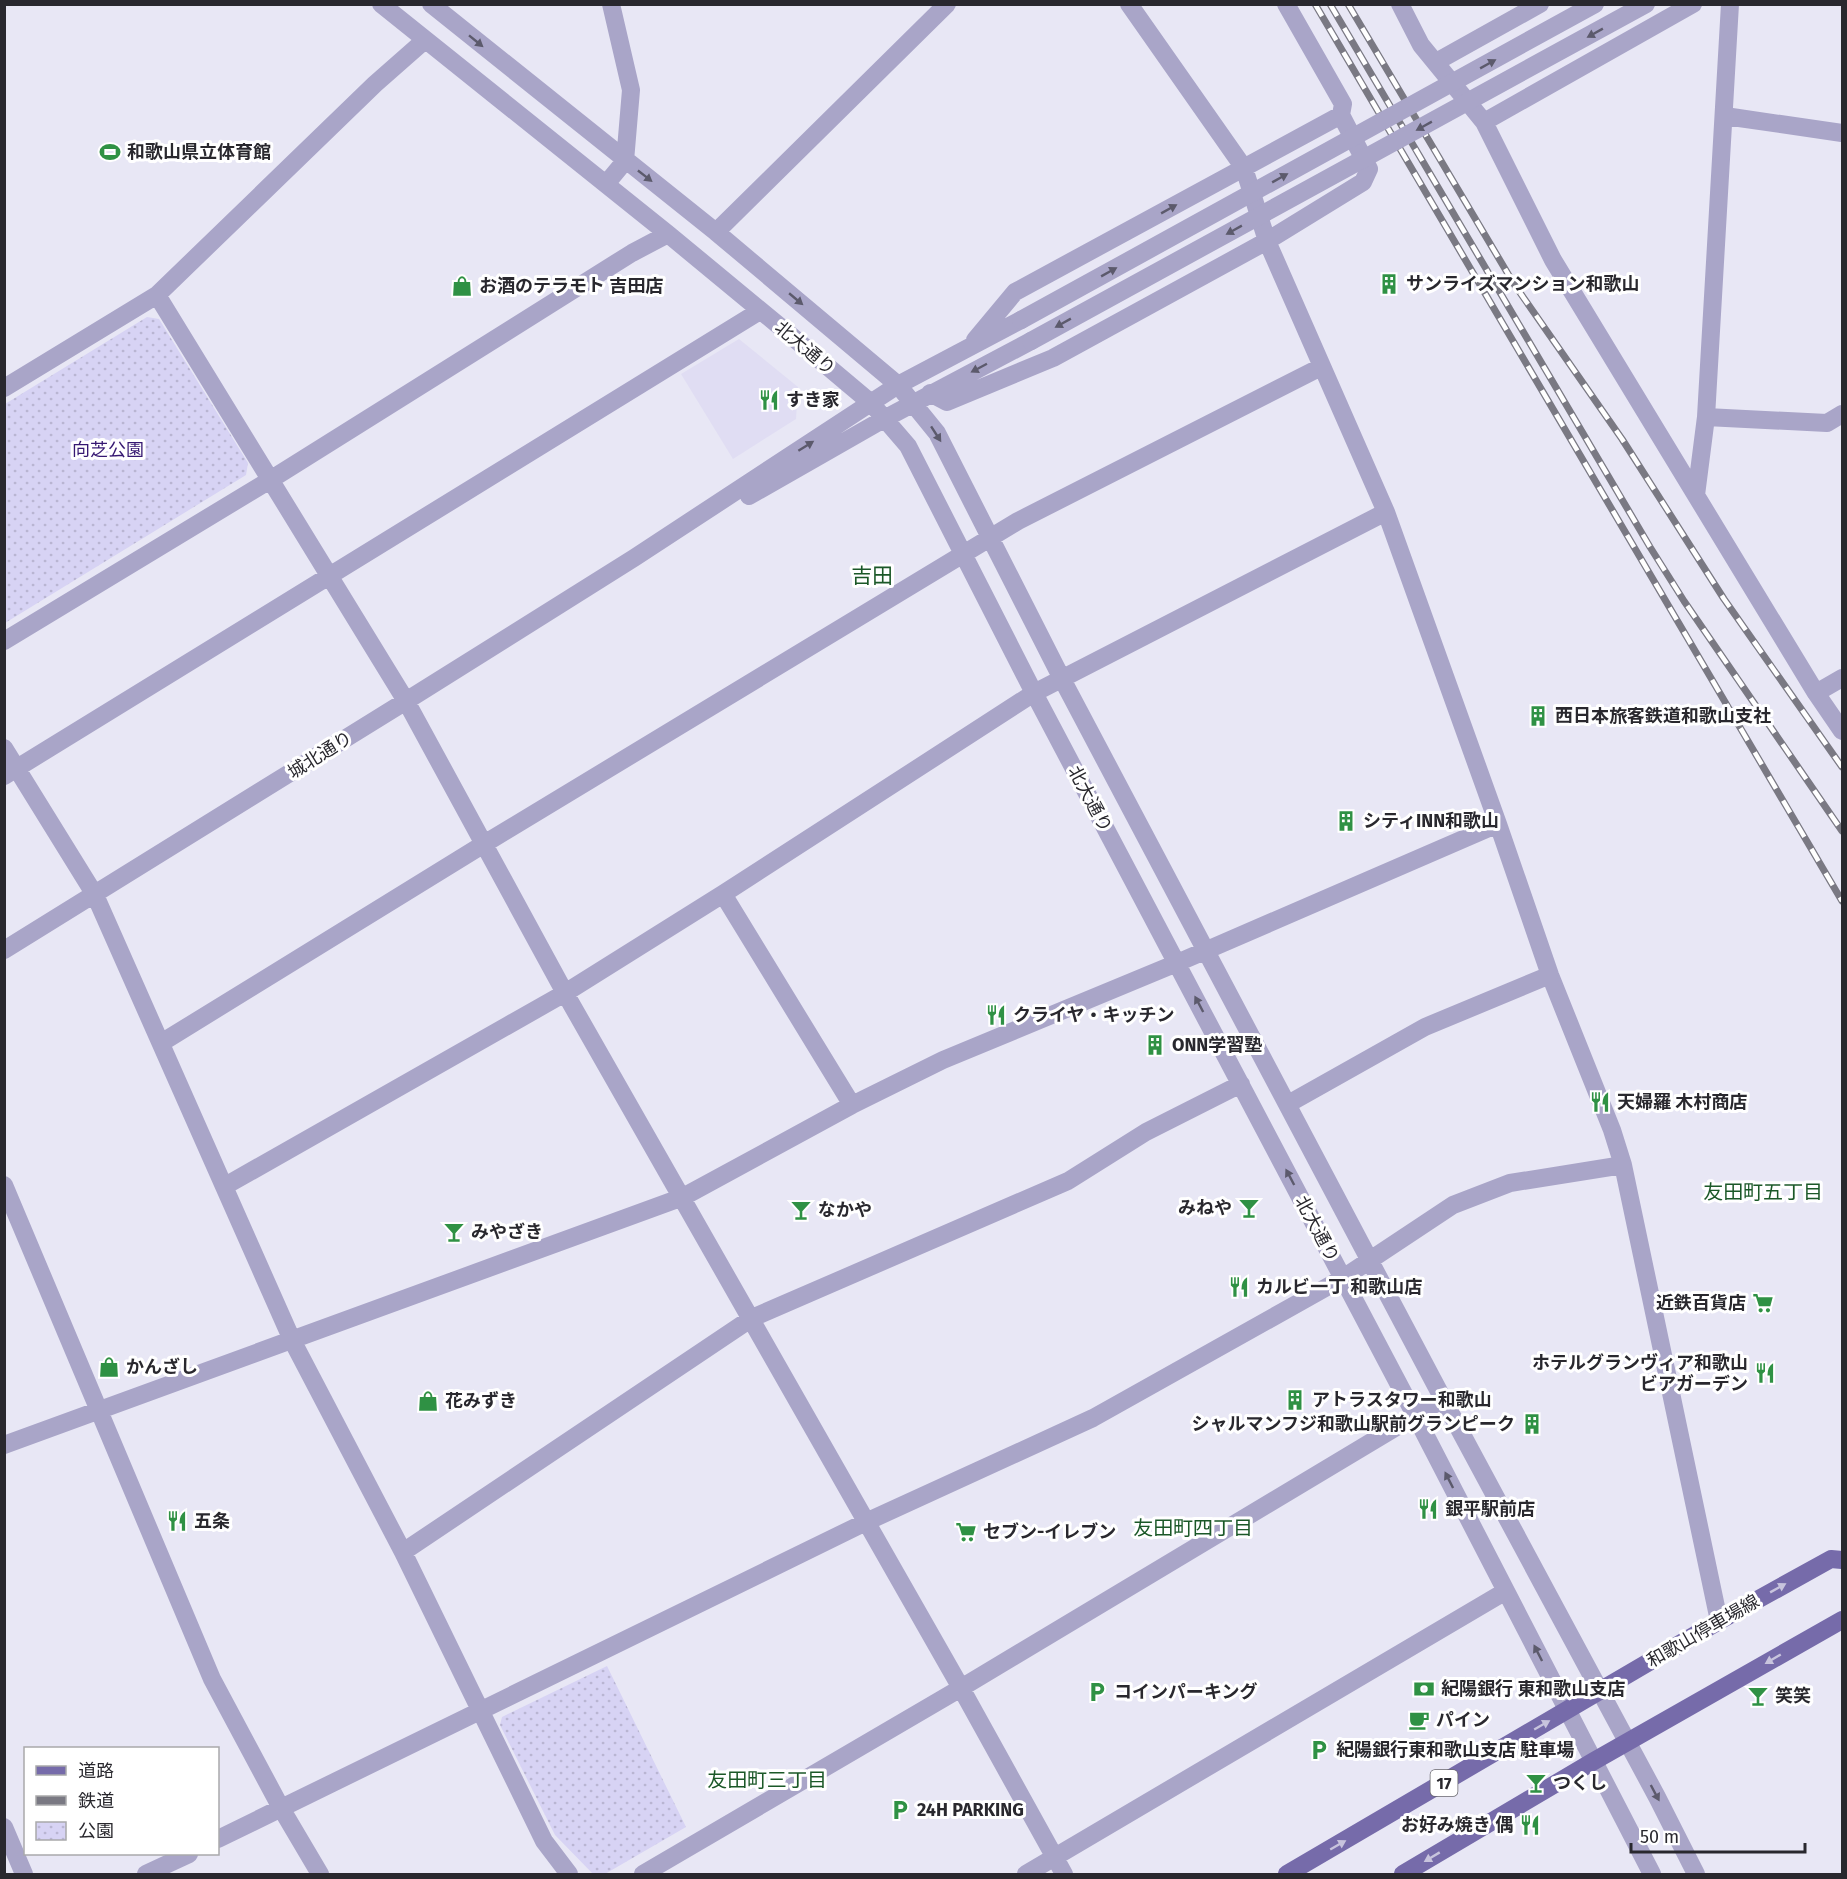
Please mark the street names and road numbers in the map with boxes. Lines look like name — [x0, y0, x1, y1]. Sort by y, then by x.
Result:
street label: 北大通り — [770, 316, 840, 380]
street label: 城北通り — [284, 727, 356, 783]
street label: 北大通り — [1063, 762, 1117, 836]
street label: 北大通り — [1290, 1192, 1344, 1266]
street label: 和歌山停車場線 — [1643, 1590, 1763, 1672]
road number: 17 — [1430, 1770, 1458, 1796]

